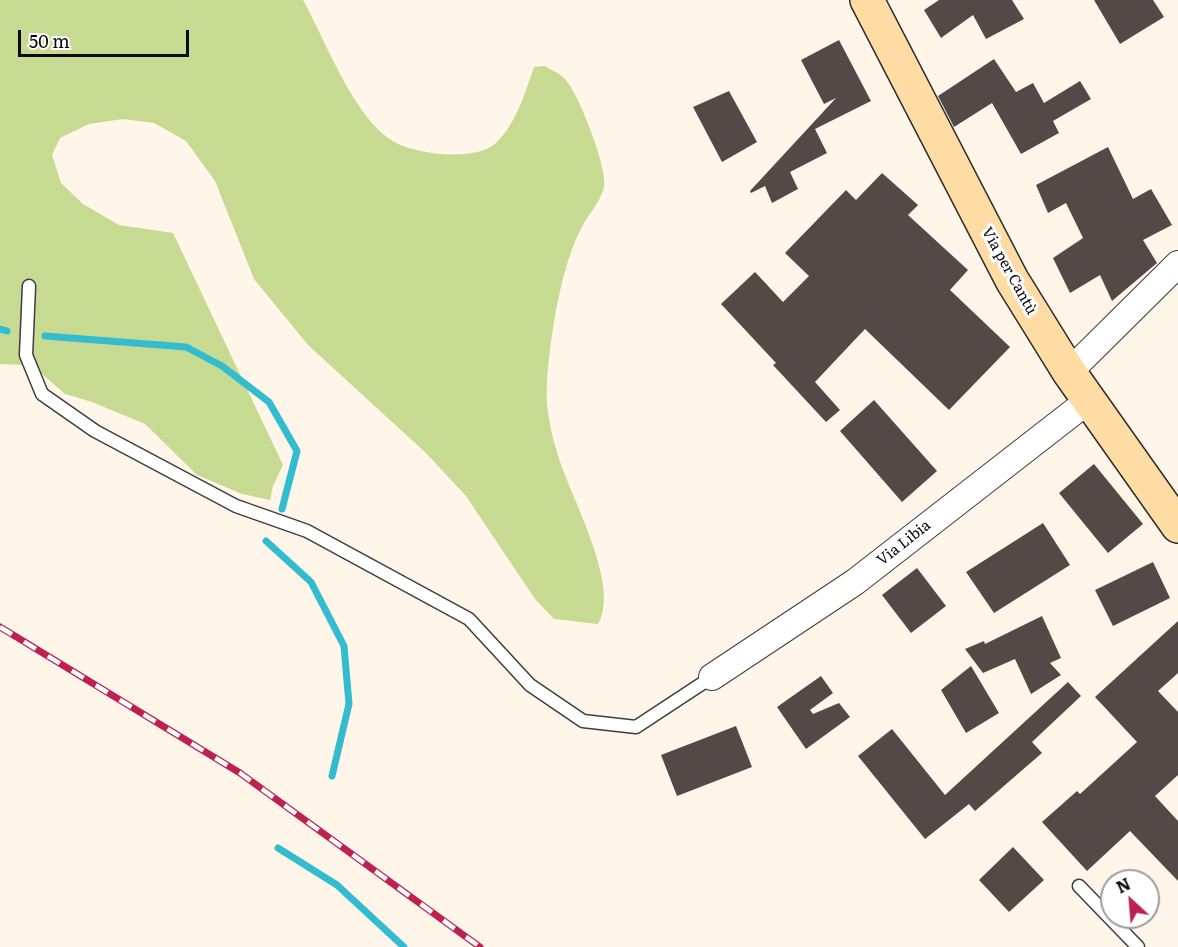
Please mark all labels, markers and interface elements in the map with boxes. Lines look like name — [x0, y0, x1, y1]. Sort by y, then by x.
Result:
scale bar — [21, 18, 192, 56]
text: 50 m — [29, 27, 70, 54]
street label: Via per Cantù — [978, 224, 1040, 318]
street label: Via Libia — [873, 516, 935, 570]
north arrow — [1100, 869, 1160, 929]
text: N — [1112, 871, 1134, 898]

